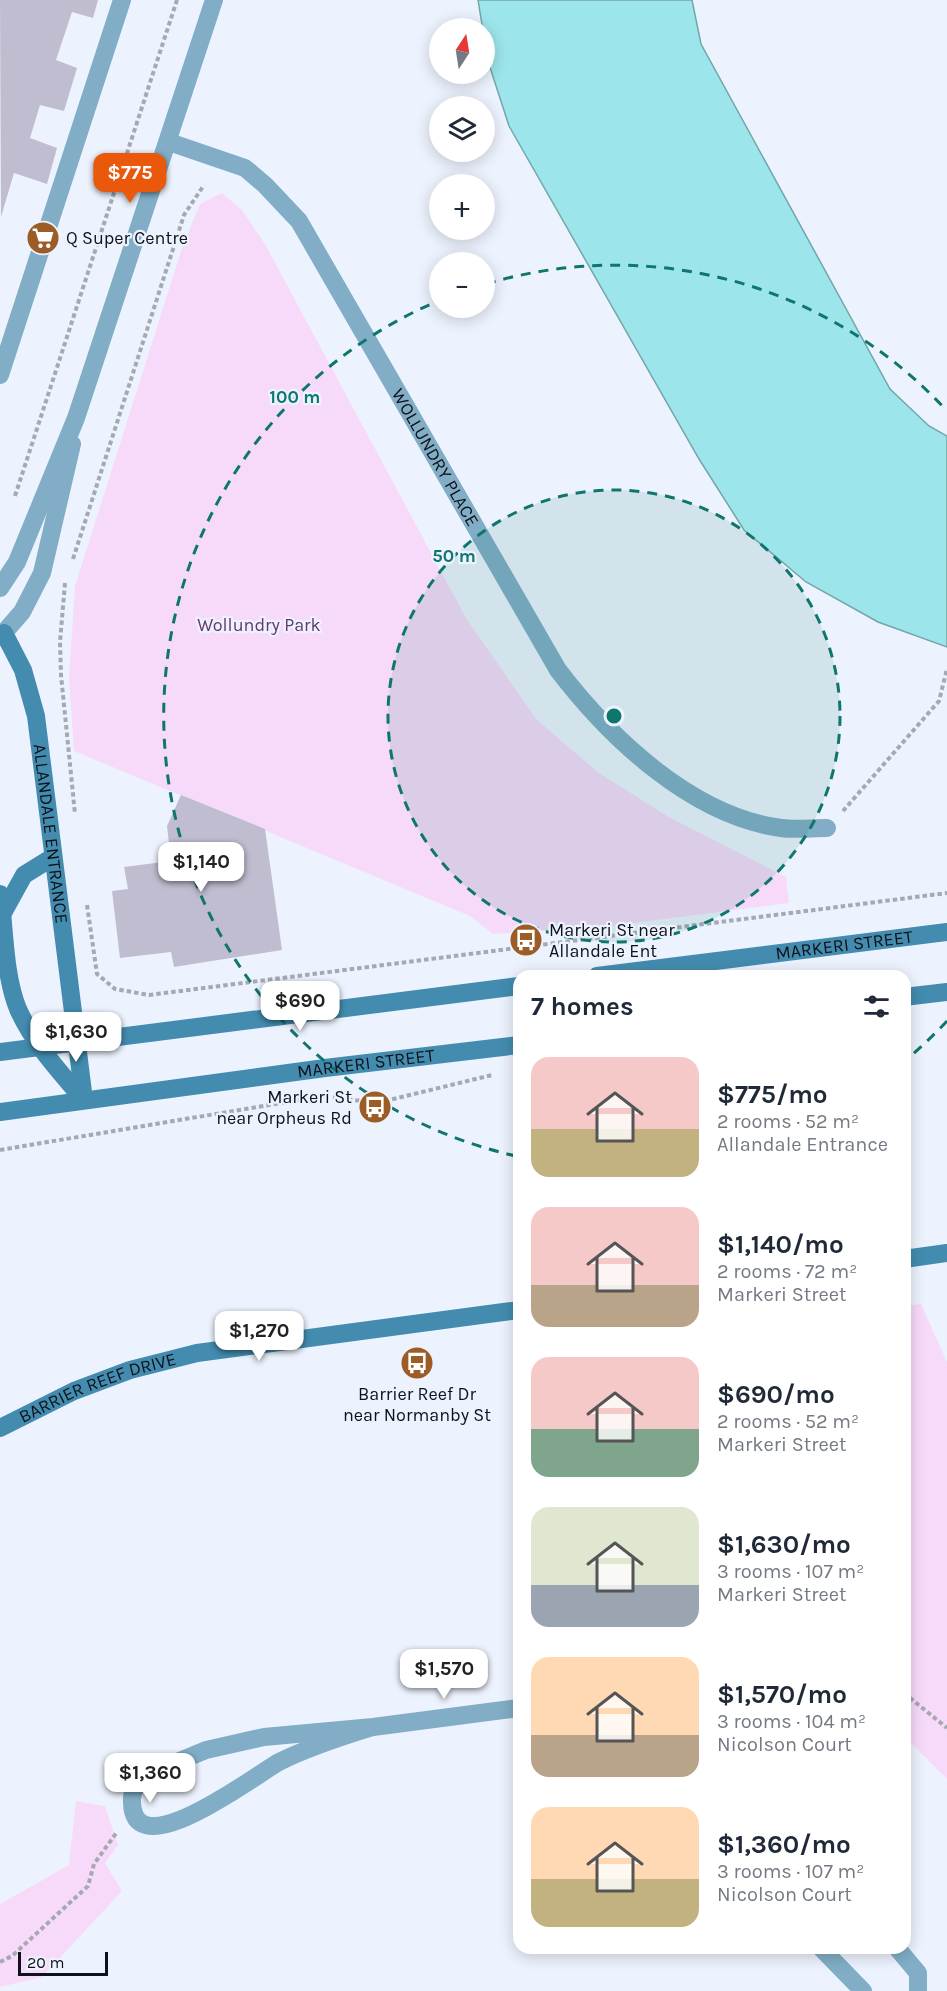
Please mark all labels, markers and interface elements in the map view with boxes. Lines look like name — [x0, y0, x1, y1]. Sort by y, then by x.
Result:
north arrow — [429, 18, 495, 84]
map controls — [429, 18, 495, 318]
button: layers — [429, 96, 495, 162]
pin: $775 — [94, 153, 166, 204]
text: $775 — [107, 161, 153, 184]
button: + — [429, 174, 495, 240]
supermarket icon: Q Super Centre — [25, 220, 61, 256]
place label: Q Super Centre — [66, 227, 188, 249]
button: − — [429, 252, 495, 318]
street label: WOLLUNDRY PLACE — [387, 384, 484, 530]
text: 100 m — [270, 386, 320, 408]
text: 50 m — [432, 545, 476, 567]
park label: Wollundry Park — [197, 614, 321, 636]
centre of rings — [604, 706, 624, 726]
street label: ALLANDALE ENTRANCE — [29, 742, 73, 925]
pin: $1,140 — [152, 842, 250, 893]
text: $1,140 — [172, 850, 230, 873]
place label: Markeri St near Allandale Ent — [549, 919, 675, 962]
bus stop icon: Markeri St near Allandale Ent — [508, 922, 544, 958]
street label: MARKERI STREET — [774, 925, 914, 964]
pin: $690 — [264, 981, 336, 1032]
text: $690 — [275, 989, 325, 1012]
icon: filters — [860, 990, 893, 1023]
text: 7 homes — [531, 991, 634, 1022]
pin: $1,630 — [27, 1012, 125, 1063]
text: $1,630 — [44, 1020, 108, 1043]
street label: MARKERI STREET — [296, 1044, 436, 1083]
text: $775/mo — [717, 1079, 828, 1110]
icon: home — [579, 1081, 651, 1153]
place label: Markeri St near Orpheus Rd — [216, 1086, 352, 1129]
bus stop icon: Markeri St near Orpheus Rd — [357, 1089, 393, 1125]
text: 2 rooms · 52 m² — [717, 1110, 859, 1133]
text: Allandale Entrance — [717, 1133, 888, 1156]
text: $1,140/mo — [717, 1229, 844, 1260]
icon: home — [579, 1231, 651, 1303]
text: 2 rooms · 72 m² — [717, 1260, 857, 1283]
text: Markeri Street — [717, 1283, 847, 1306]
pin: $1,270 — [210, 1311, 308, 1362]
text: $1,270 — [229, 1319, 289, 1342]
bus stop icon: Barrier Reef Dr near Normanby St — [399, 1345, 435, 1381]
street label: BARRIER REEF DRIVE — [15, 1348, 178, 1428]
text: $690/mo — [717, 1379, 835, 1410]
icon: home — [579, 1381, 651, 1453]
place label: Barrier Reef Dr near Normanby St — [343, 1383, 491, 1426]
text: 2 rooms · 52 m² — [717, 1410, 859, 1433]
text: Markeri Street — [717, 1433, 847, 1456]
text: $1,630/mo — [717, 1529, 851, 1560]
icon: home — [579, 1531, 651, 1603]
text: 3 rooms · 107 m² — [717, 1560, 864, 1583]
text: Markeri Street — [717, 1583, 847, 1606]
pin: $1,570 — [395, 1649, 493, 1700]
text: $1,570 — [414, 1657, 474, 1680]
text: $1,570/mo — [717, 1679, 847, 1710]
icon: home — [579, 1681, 651, 1753]
text: 3 rooms · 104 m² — [717, 1710, 866, 1733]
text: Nicolson Court — [717, 1733, 852, 1756]
pin: $1,360 — [101, 1753, 199, 1804]
text: $1,360 — [118, 1761, 182, 1784]
text: $1,360/mo — [717, 1829, 851, 1860]
icon: home — [579, 1831, 651, 1903]
text: 3 rooms · 107 m² — [717, 1860, 864, 1883]
text: Nicolson Court — [717, 1883, 852, 1906]
scale bar — [18, 1949, 108, 1976]
text: 20 m — [27, 1953, 65, 1972]

